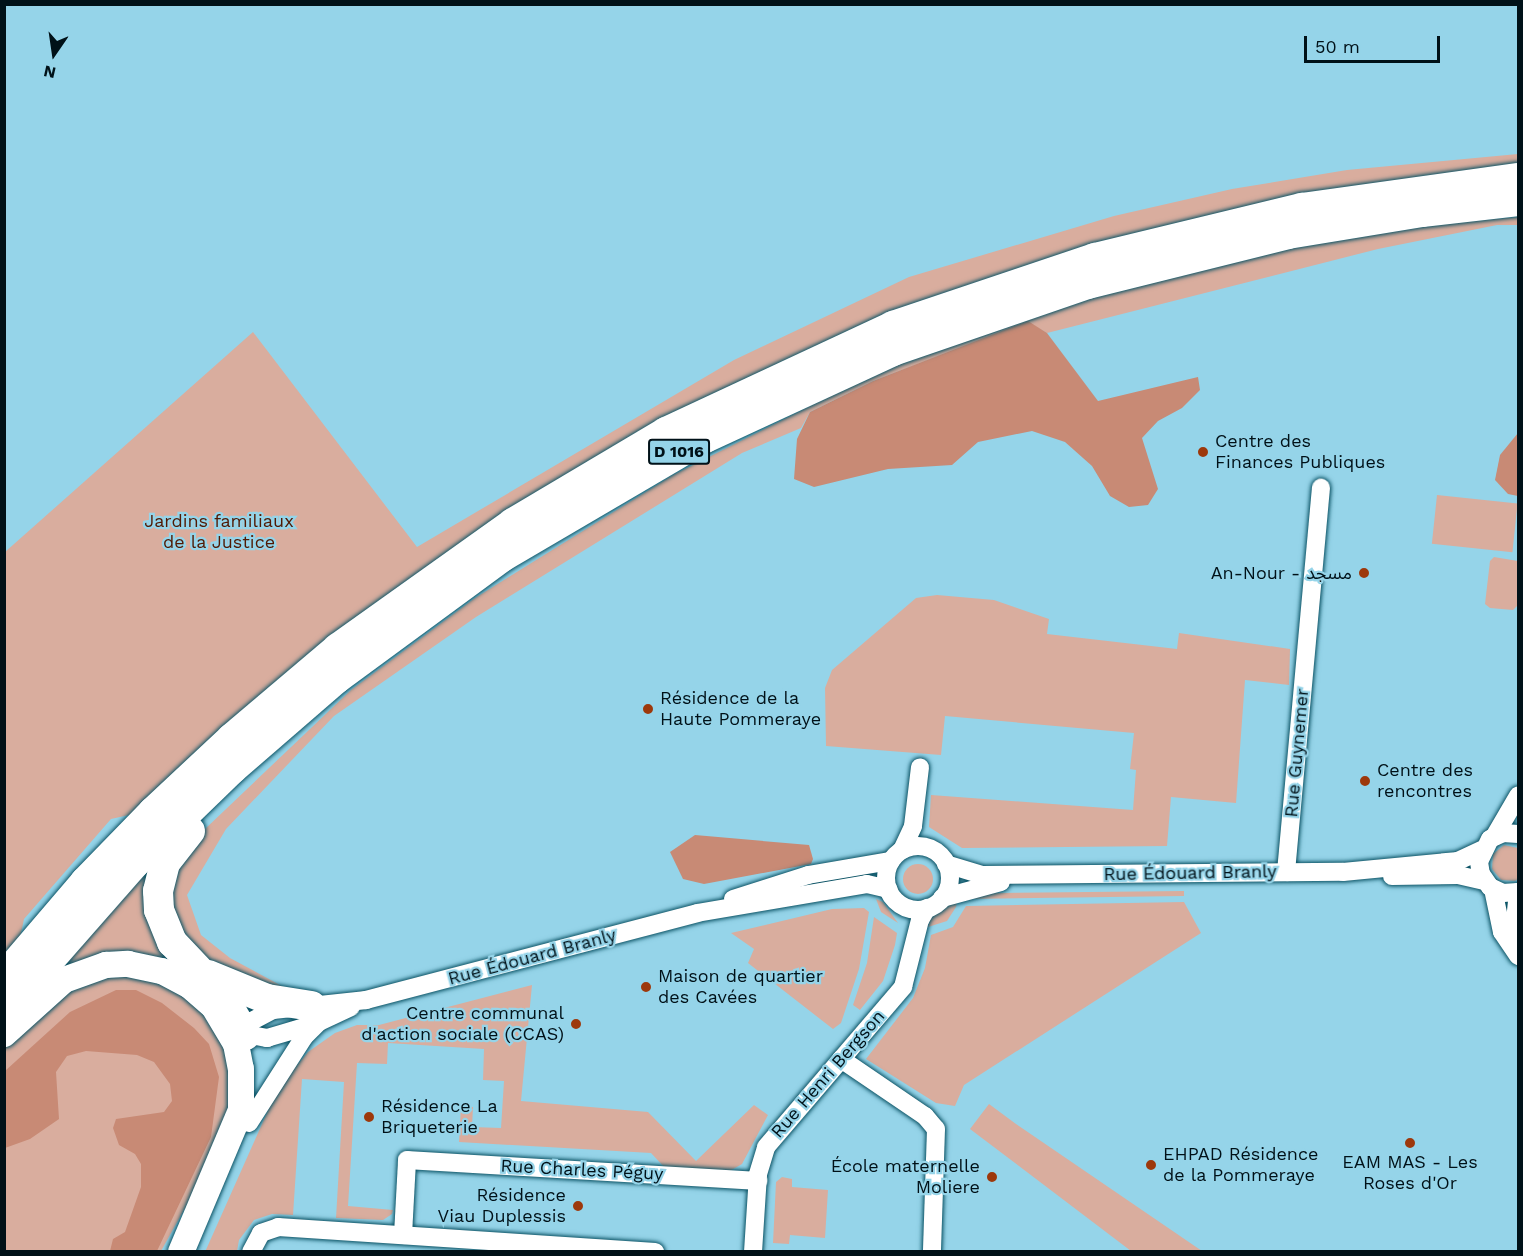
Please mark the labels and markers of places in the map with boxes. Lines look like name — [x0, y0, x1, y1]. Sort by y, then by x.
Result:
place label: Centre des Finances Publiques — [1215, 431, 1385, 474]
marker: Centre des Finances Publiques — [1196, 445, 1210, 459]
place label: An-Nour - مسجد — [1210, 562, 1352, 584]
marker: An-Nour - مسجد — [1357, 566, 1371, 580]
place label: Résidence de la Haute Pommeraye — [660, 688, 821, 730]
marker: Résidence de la Haute Pommeraye — [641, 702, 655, 716]
place label: Centre des rencontres — [1377, 760, 1473, 802]
marker: Centre des rencontres — [1358, 774, 1372, 788]
place label: Maison de quartier des Cavées — [658, 966, 823, 1008]
marker: Maison de quartier des Cavées — [639, 980, 653, 994]
place label: Centre communal d'action sociale (CCAS) — [361, 1003, 564, 1046]
marker: Centre communal d'action sociale (CCAS) — [569, 1017, 583, 1031]
place label: Résidence La Briqueterie — [381, 1096, 498, 1138]
marker: Résidence La Briqueterie — [362, 1110, 376, 1124]
marker: EAM MAS - Les Roses d'Or — [1403, 1136, 1417, 1150]
place label: EHPAD Résidence de la Pommeraye — [1163, 1144, 1318, 1186]
place label: EAM MAS - Les Roses d'Or — [1342, 1152, 1478, 1194]
place label: École maternelle Moliere — [831, 1156, 980, 1198]
marker: EHPAD Résidence de la Pommeraye — [1144, 1158, 1158, 1172]
marker: École maternelle Moliere — [985, 1170, 999, 1184]
place label: Résidence Viau Duplessis — [438, 1185, 566, 1228]
marker: Résidence Viau Duplessis — [571, 1199, 585, 1213]

